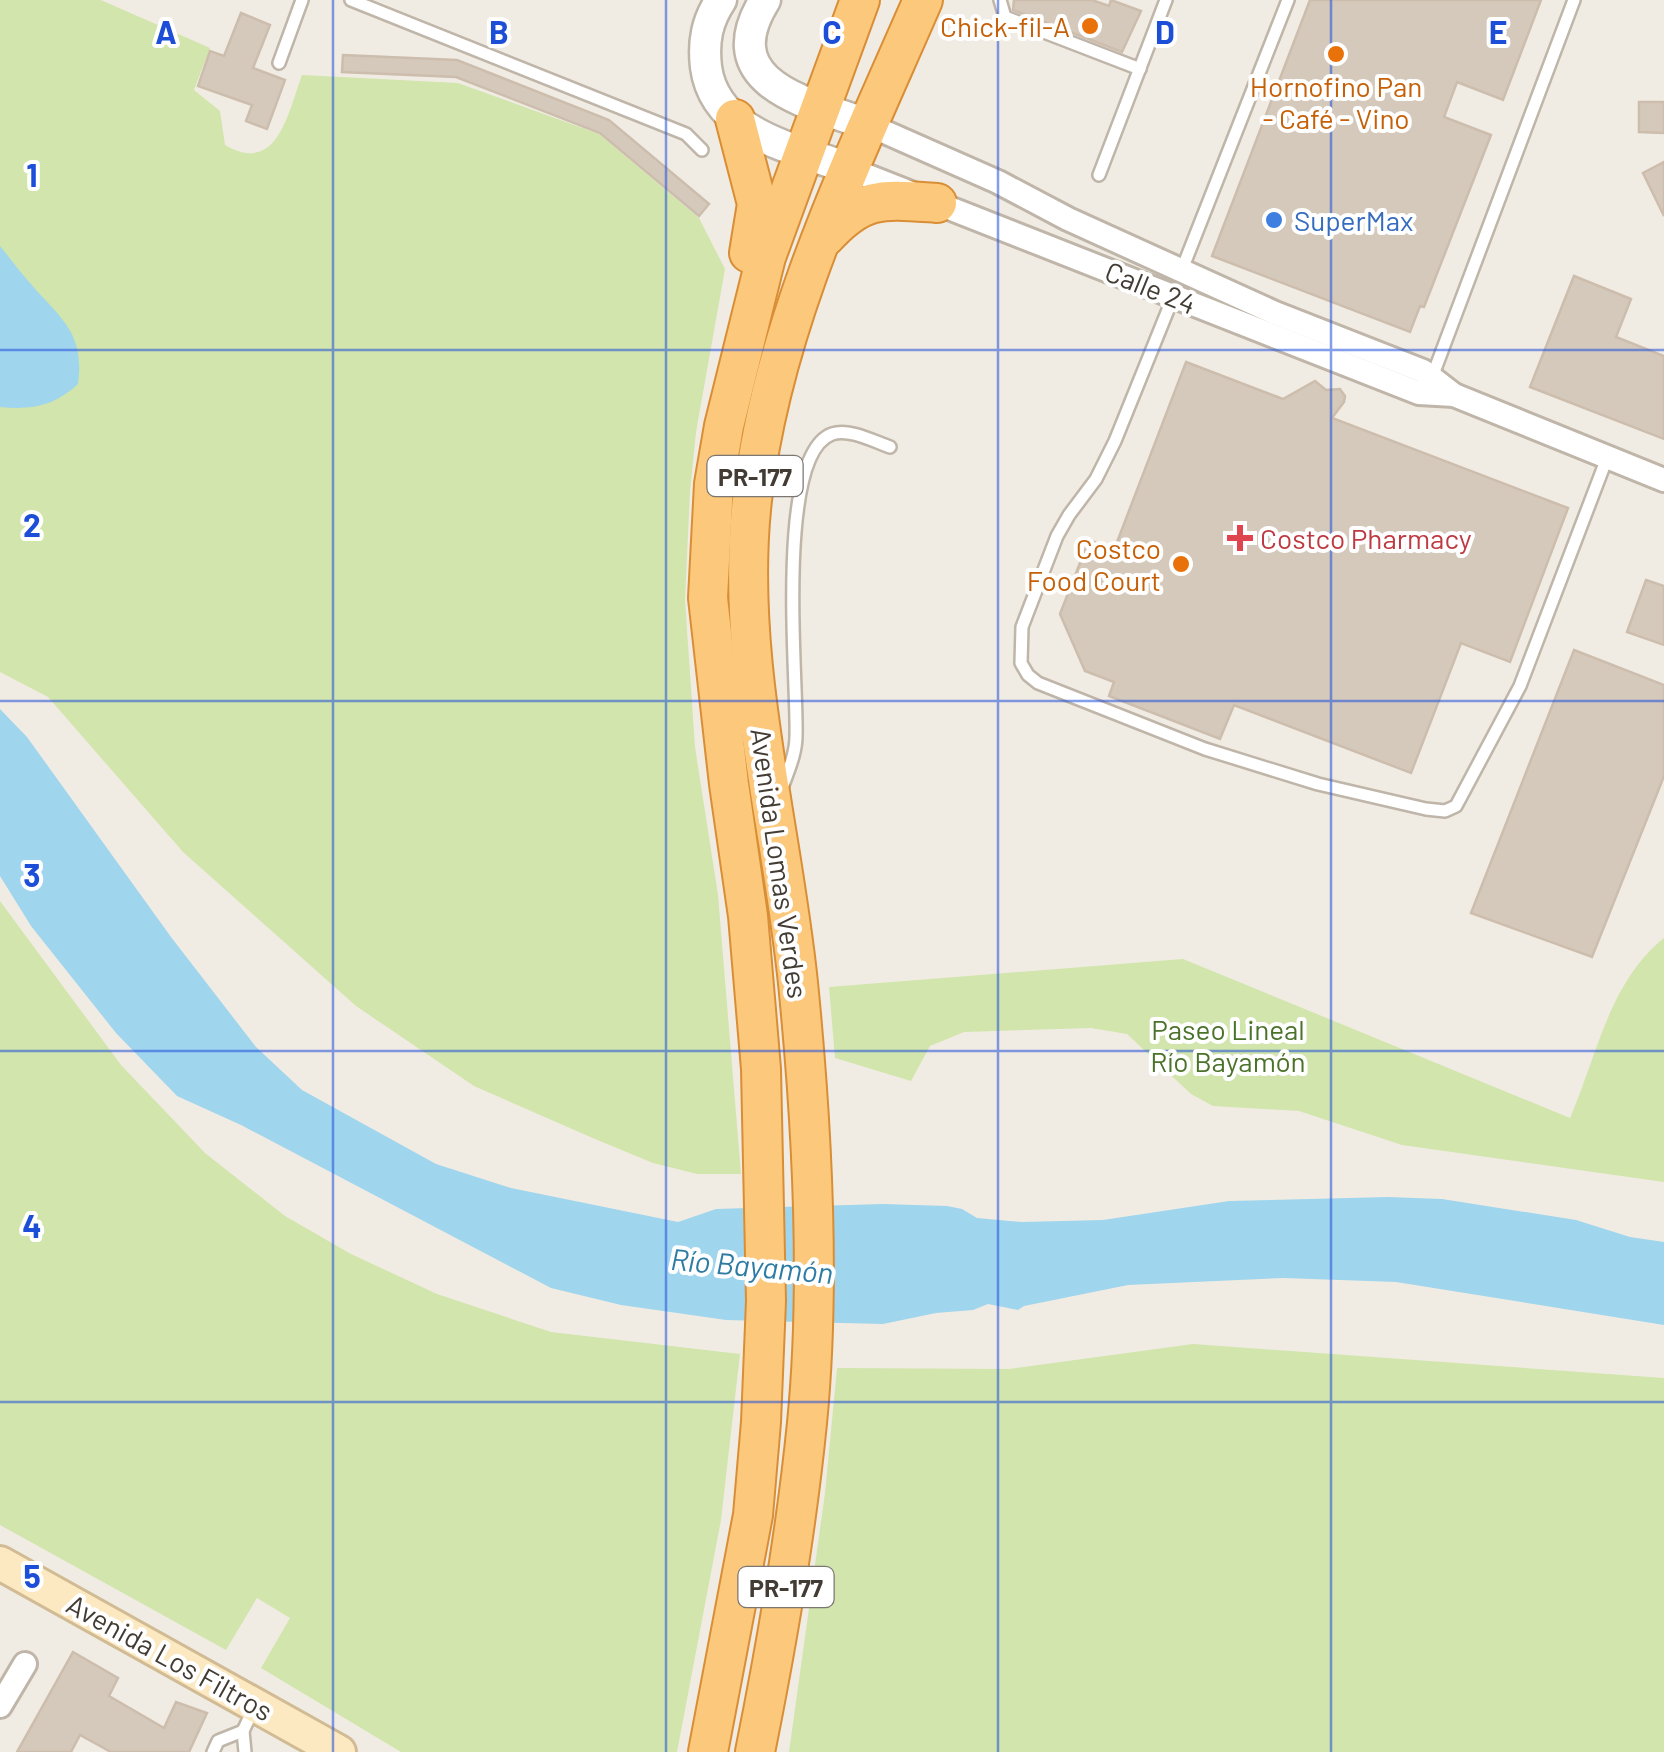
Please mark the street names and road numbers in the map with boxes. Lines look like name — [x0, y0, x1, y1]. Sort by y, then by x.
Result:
street label: Calle 24 — [1101, 253, 1201, 321]
road number: PR-177 — [708, 456, 802, 496]
street label: Avenida Lomas Verdes — [744, 726, 816, 1000]
road number: PR-177 — [738, 1567, 834, 1607]
street label: Avenida Los Filtros — [61, 1586, 279, 1728]

